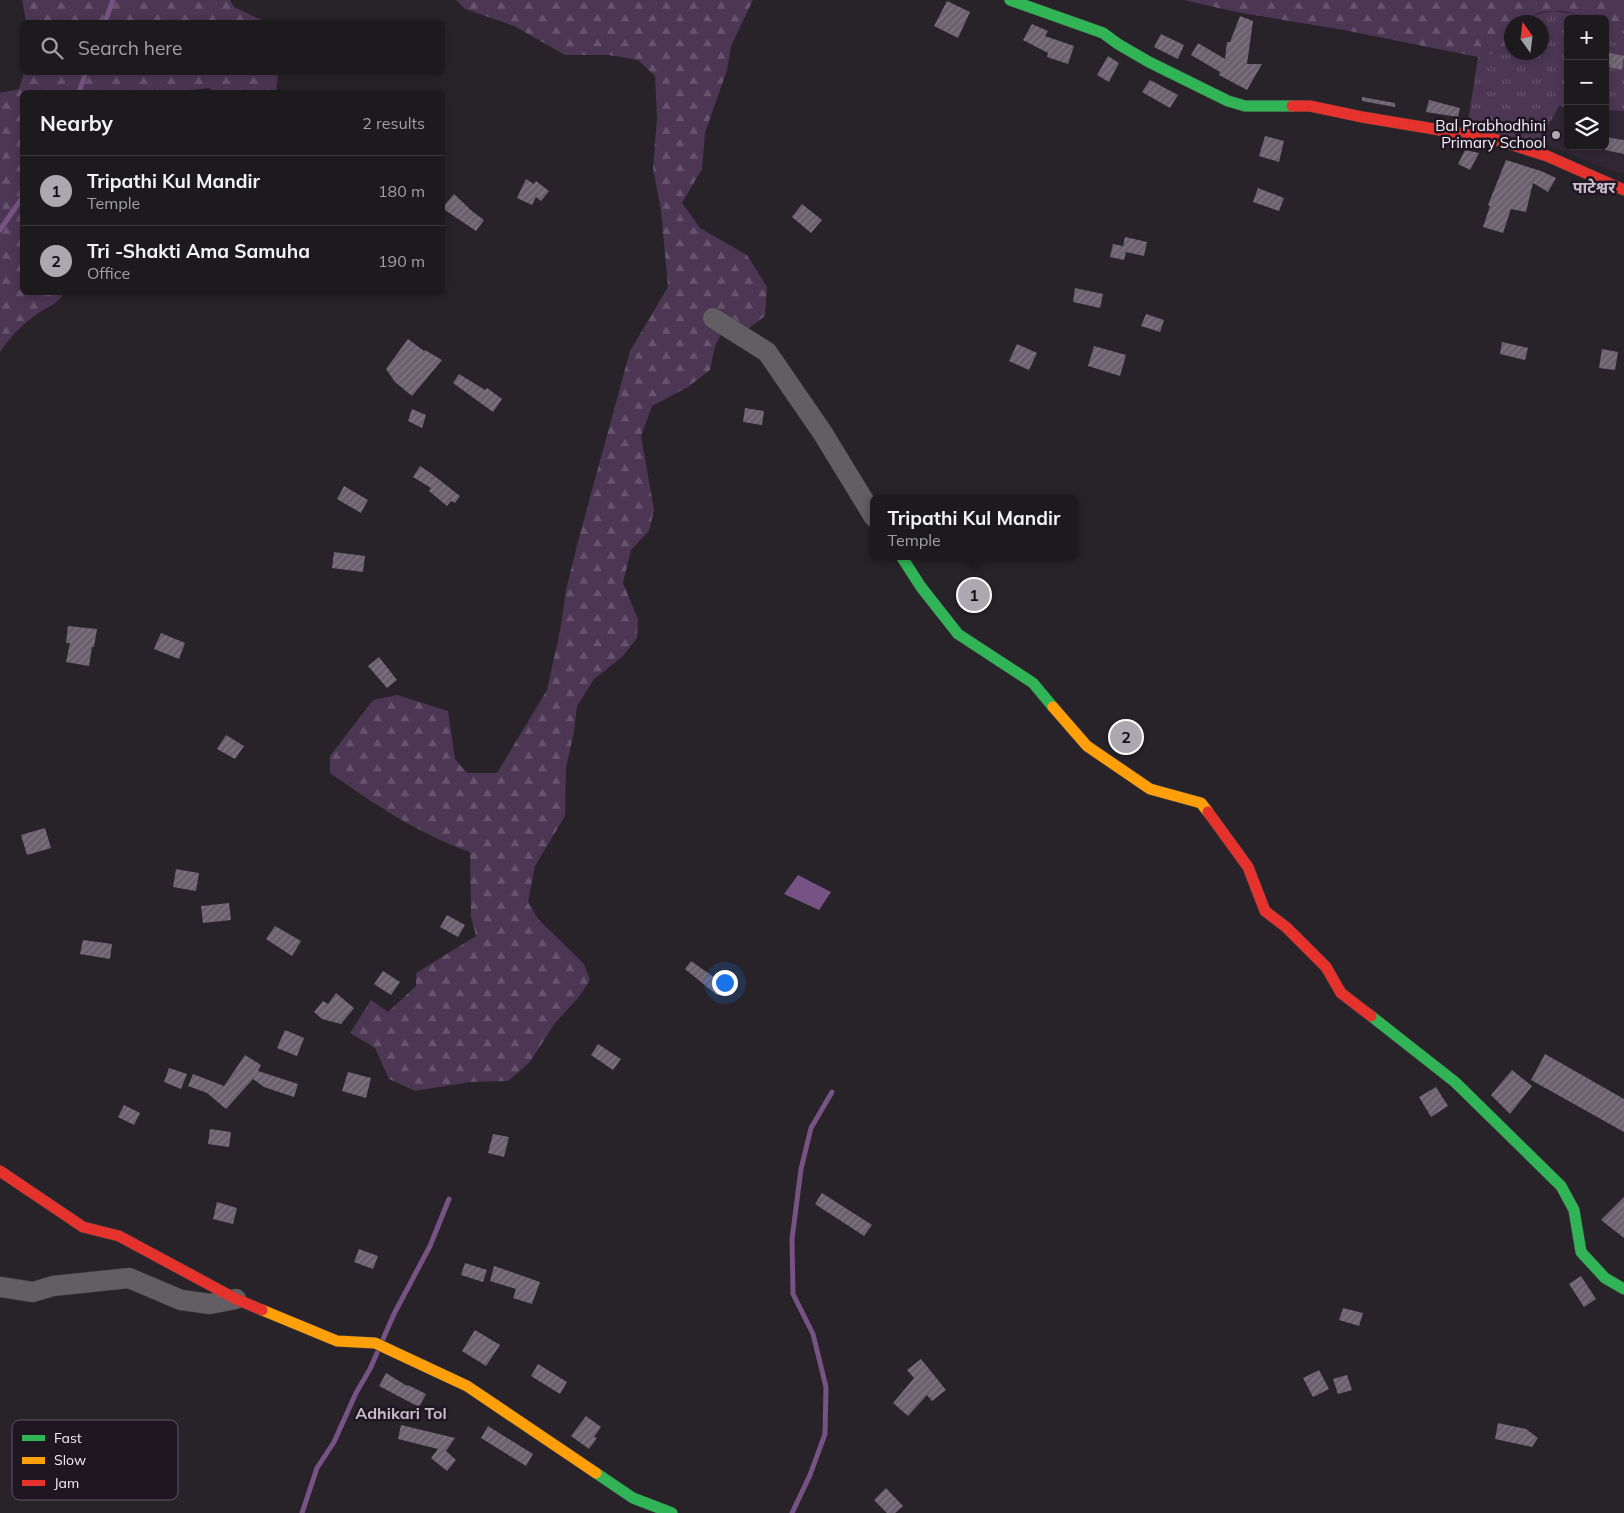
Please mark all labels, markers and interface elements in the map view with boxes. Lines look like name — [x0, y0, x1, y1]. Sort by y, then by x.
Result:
north arrow — [1504, 15, 1549, 60]
map controls — [1564, 15, 1609, 150]
button: + — [1564, 15, 1609, 60]
search box — [20, 20, 445, 75]
icon: search — [38, 34, 66, 62]
text: Search here — [78, 36, 182, 60]
button: − — [1564, 60, 1609, 105]
button: layers — [1564, 105, 1609, 150]
text: Nearby — [40, 110, 113, 136]
text: 2 results — [362, 113, 425, 133]
place label: Bal Prabhodhini Primary School — [1435, 116, 1546, 152]
marker: Bal Prabhodhini Primary School — [1550, 129, 1562, 141]
text: Tripathi Kul Mandir — [87, 169, 260, 193]
district label: पाटेश्वर — [1573, 177, 1616, 197]
text: 1 — [51, 181, 61, 201]
text: 180 m — [378, 181, 425, 201]
text: Temple — [87, 193, 140, 213]
text: Tri -Shakti Ama Samuha — [87, 239, 310, 263]
text: 2 — [51, 251, 61, 271]
text: 190 m — [378, 251, 425, 271]
text: Office — [87, 263, 130, 283]
popup — [870, 495, 1078, 560]
text: Tripathi Kul Mandir — [887, 506, 1061, 530]
text: Temple — [887, 530, 941, 550]
pin: 1 — [958, 576, 990, 614]
pin: 2 — [1110, 718, 1142, 756]
your location — [712, 970, 738, 996]
district label: Adhikari Tol — [355, 1403, 447, 1423]
legend — [12, 1420, 178, 1500]
text: Fast — [54, 1429, 82, 1447]
text: Slow — [54, 1451, 86, 1469]
text: Jam — [54, 1474, 79, 1492]

